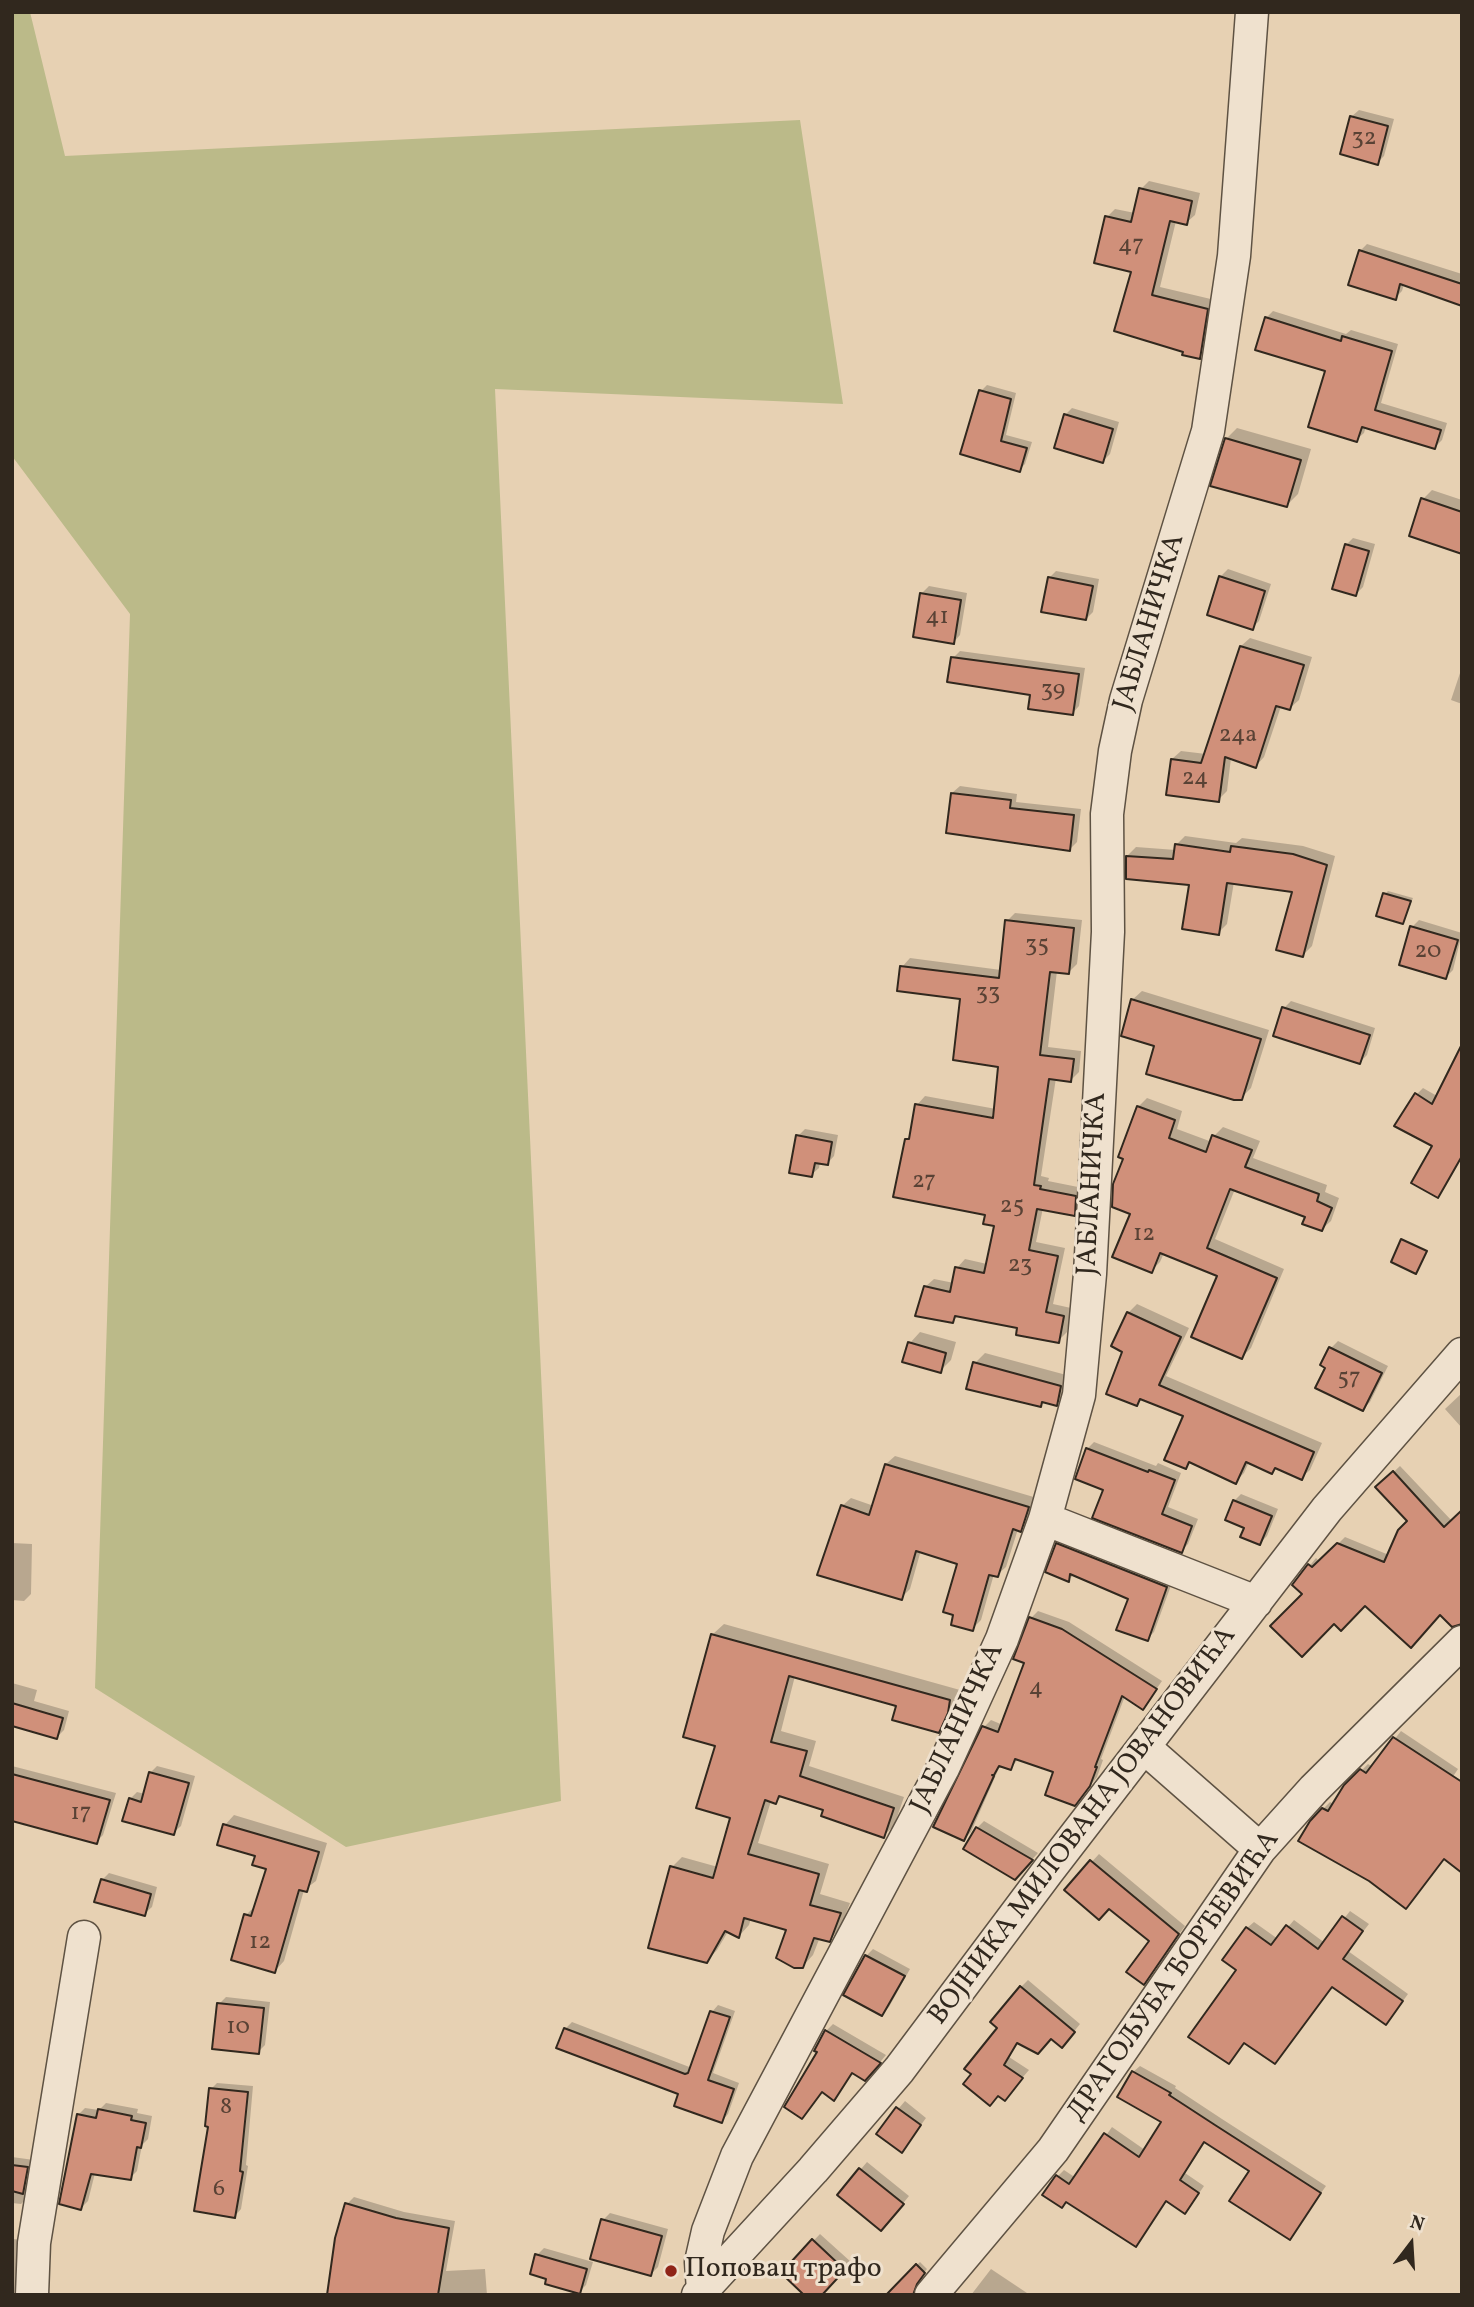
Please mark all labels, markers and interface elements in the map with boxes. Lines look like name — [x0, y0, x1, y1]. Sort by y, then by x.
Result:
house number: 32 — [1351, 126, 1377, 154]
house number: 47 — [1118, 233, 1144, 261]
street label: ЈАБЛАНИЧКА — [1108, 531, 1194, 715]
house number: 41 — [925, 605, 949, 633]
house number: 39 — [1041, 678, 1065, 706]
house number: 24a — [1219, 723, 1257, 751]
house number: 24 — [1182, 766, 1208, 794]
house number: 35 — [1025, 933, 1049, 961]
house number: 20 — [1414, 939, 1442, 967]
house number: 33 — [976, 981, 1000, 1009]
street label: ЈАБЛАНИЧКА — [1072, 1092, 1116, 1276]
house number: 27 — [912, 1169, 936, 1197]
house number: 25 — [1000, 1194, 1024, 1222]
house number: 12 — [1133, 1222, 1155, 1250]
house number: 23 — [1008, 1253, 1032, 1281]
house number: 57 — [1337, 1366, 1361, 1394]
street label: ВОЈНИКА МИЛОВАНА ЈОВАНОВИЋА — [923, 1621, 1245, 2033]
street label: ЈАБЛАНИЧКА — [905, 1639, 1013, 1819]
house number: 4 — [1029, 1676, 1043, 1704]
house number: 17 — [71, 1801, 91, 1829]
street label: ДРАГОЉУБА ЂОРЂЕВИЋА — [1062, 1825, 1288, 2129]
house number: 12 — [249, 1930, 271, 1958]
house number: 10 — [226, 2015, 250, 2043]
house number: 8 — [220, 2095, 232, 2123]
house number: 6 — [213, 2177, 225, 2205]
north arrow — [1376, 2209, 1446, 2279]
text: N — [1407, 2209, 1428, 2238]
place label: Поповац трафо — [685, 2254, 882, 2288]
marker: Поповац трафо — [663, 2263, 679, 2279]

